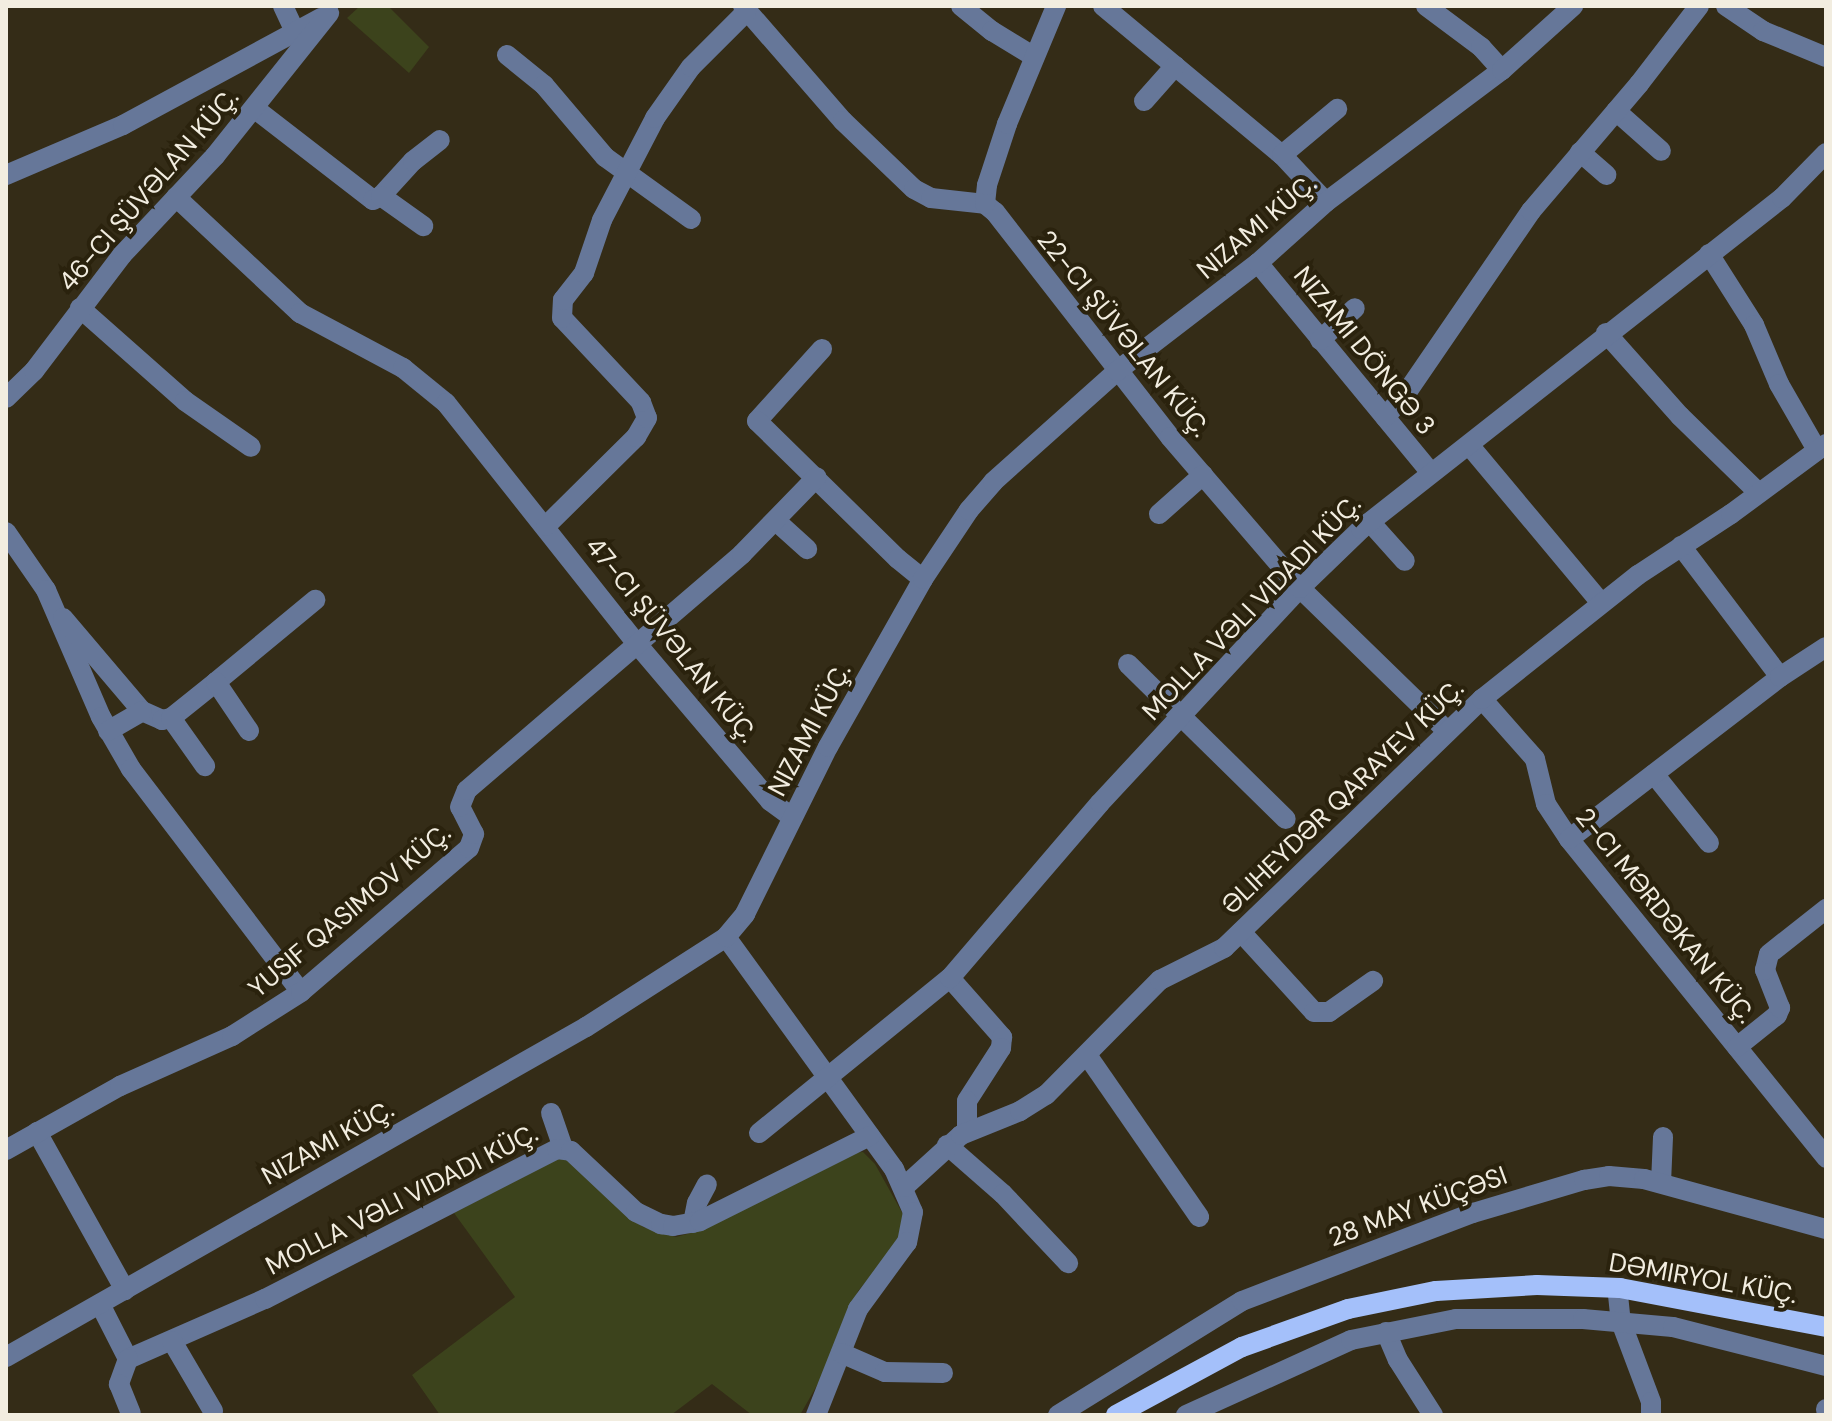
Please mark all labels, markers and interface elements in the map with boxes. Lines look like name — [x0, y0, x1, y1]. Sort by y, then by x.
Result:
street label: 46-CI ŞÜVƏLAN KÜÇ. — [52, 82, 246, 298]
street label: NIZAMI KÜÇ. — [1191, 168, 1323, 286]
street label: 22-CI ŞÜVƏLAN KÜÇ. — [1030, 225, 1216, 443]
street label: NIZAMI DÖNGƏ 3 — [1287, 261, 1441, 441]
street label: MOLLA VƏLI VIDADI KÜÇ. — [1136, 489, 1368, 727]
street label: 47-CI ŞÜVƏLAN KÜÇ. — [579, 531, 763, 749]
street label: NIZAMI KÜÇ. — [762, 658, 858, 802]
street label: ƏLIHEYDƏR QARAYEV KÜÇ. — [1215, 673, 1471, 921]
street label: 2-CI MƏRDƏKAN KÜÇ. — [1569, 802, 1761, 1030]
street label: YUSIF QASIMOV KÜÇ. — [243, 817, 457, 1005]
street label: NIZAMI KÜÇ. — [256, 1094, 400, 1192]
street label: MOLLA VƏLI VIDADI KÜÇ. — [261, 1118, 543, 1282]
street label: 28 MAY KÜÇƏSI — [1324, 1160, 1512, 1254]
street label: DƏMIRYOL KÜÇ. — [1607, 1247, 1799, 1311]

